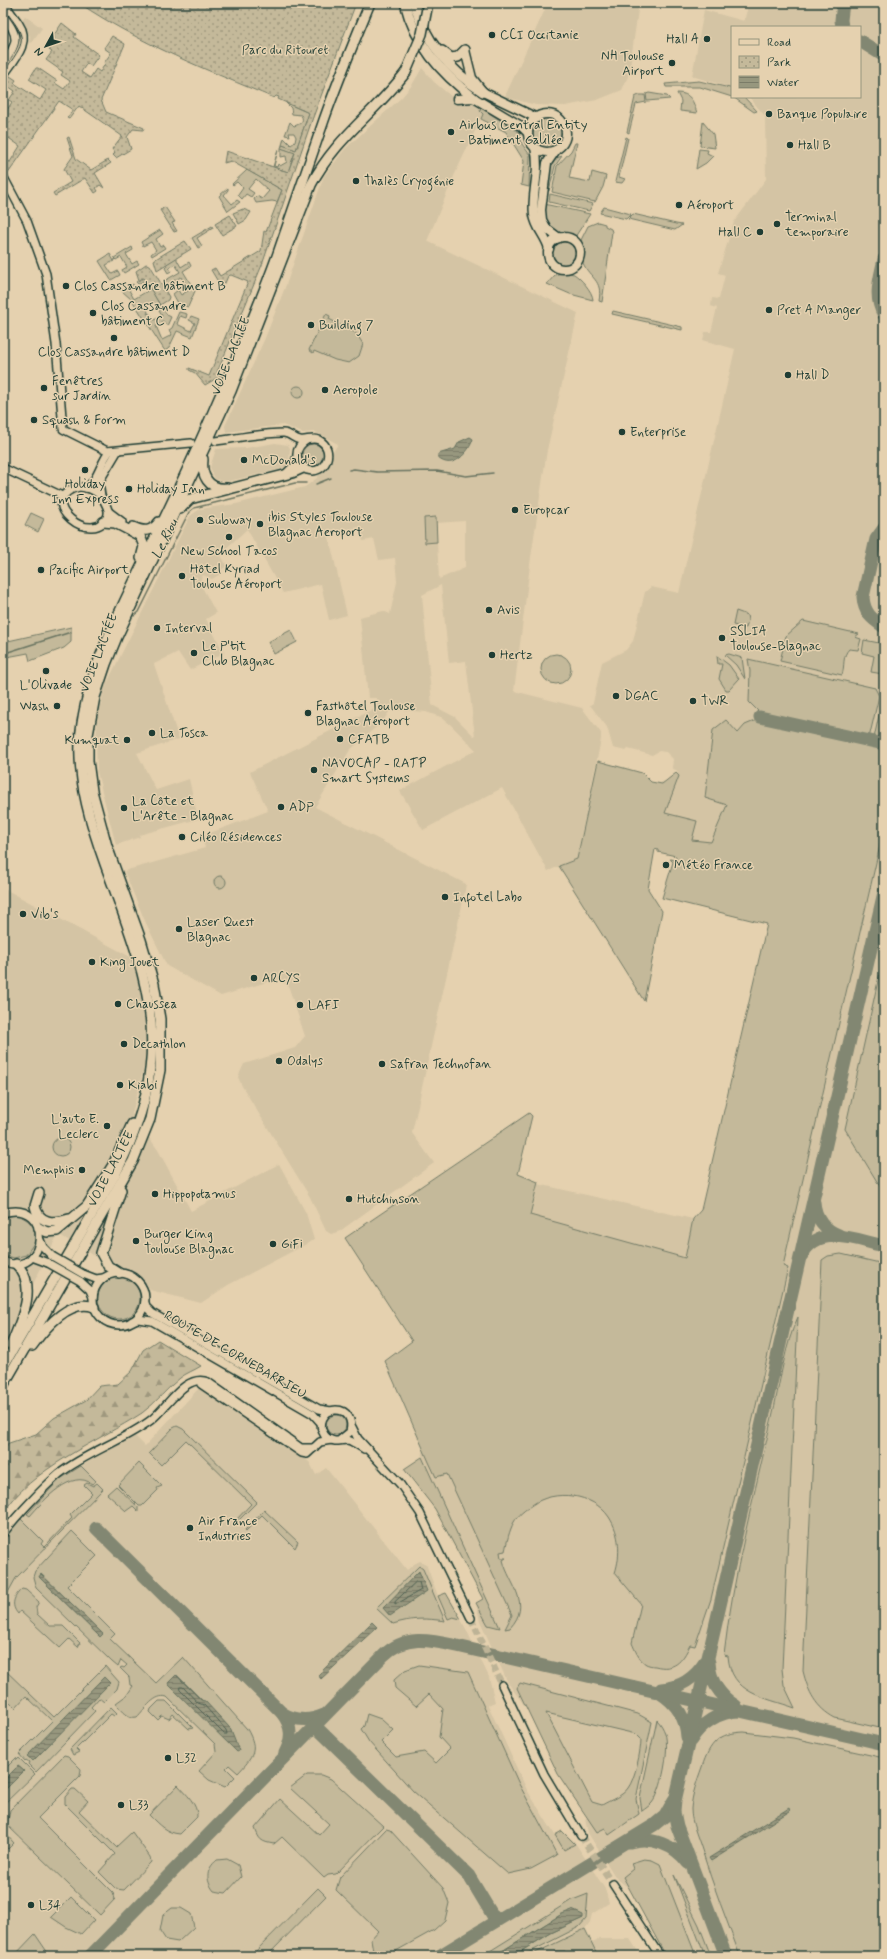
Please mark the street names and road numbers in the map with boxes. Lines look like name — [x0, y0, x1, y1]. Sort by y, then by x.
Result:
street label: VOIE LACTÉE — [207, 313, 255, 398]
street label: VOIE LACTÉE — [75, 610, 122, 695]
street label: VOIE LACTÉE — [83, 1127, 138, 1210]
street label: ROUTE DE CORNEBARRIEU — [161, 1307, 309, 1403]

